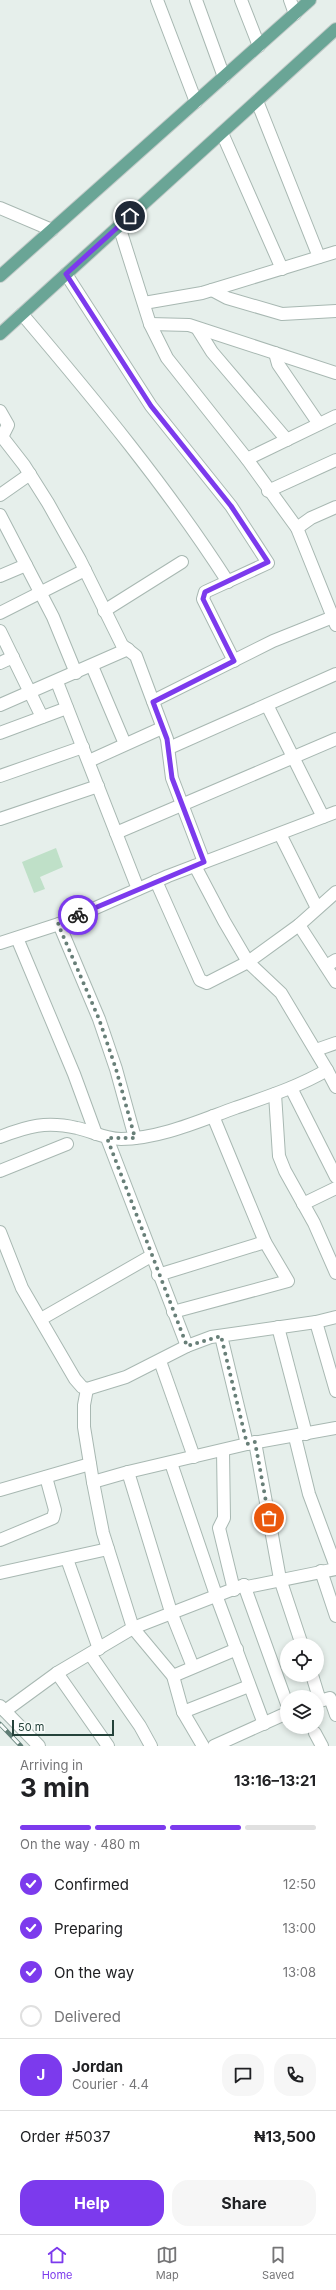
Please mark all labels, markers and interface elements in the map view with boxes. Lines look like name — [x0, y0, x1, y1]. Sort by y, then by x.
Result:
pin — [113, 199, 147, 233]
icon: home — [119, 205, 141, 227]
courier — [58, 895, 98, 935]
icon: bike — [67, 904, 89, 926]
pin — [252, 1501, 286, 1535]
icon: bag — [258, 1507, 280, 1529]
map controls — [280, 1638, 324, 1734]
button: locate — [280, 1638, 324, 1682]
button: layers — [280, 1690, 324, 1734]
scale bar — [12, 1718, 114, 1737]
text: 50 m — [18, 1720, 44, 1734]
text: Arriving in — [20, 1757, 83, 1773]
text: 13:16–13:21 — [234, 1771, 316, 1790]
text: 3 min — [20, 1772, 90, 1803]
text: On the way · 480 m — [20, 1836, 140, 1852]
icon: check — [20, 1873, 42, 1895]
text: Confirmed — [54, 1875, 129, 1894]
text: 12:50 — [283, 1876, 316, 1892]
icon: check — [20, 1917, 42, 1939]
text: Preparing — [54, 1919, 123, 1938]
text: 13:00 — [283, 1920, 316, 1936]
icon: check — [20, 1961, 42, 1983]
text: On the way — [54, 1963, 134, 1982]
text: 13:08 — [283, 1964, 316, 1980]
text: Delivered — [54, 2007, 121, 2026]
button: chat — [222, 2054, 264, 2096]
button: phone — [274, 2054, 316, 2096]
text: Jordan — [72, 2057, 123, 2076]
text: J — [37, 2065, 45, 2084]
text: Courier · 4.4 — [72, 2076, 149, 2092]
text: Order #5037 — [20, 2127, 111, 2146]
text: ₦13,500 — [254, 2127, 316, 2146]
button: Help — [20, 2180, 164, 2226]
button: Share — [172, 2180, 316, 2226]
tab: Home — [42, 2244, 73, 2282]
tab: Map — [156, 2244, 179, 2282]
tab: Saved — [262, 2244, 294, 2282]

